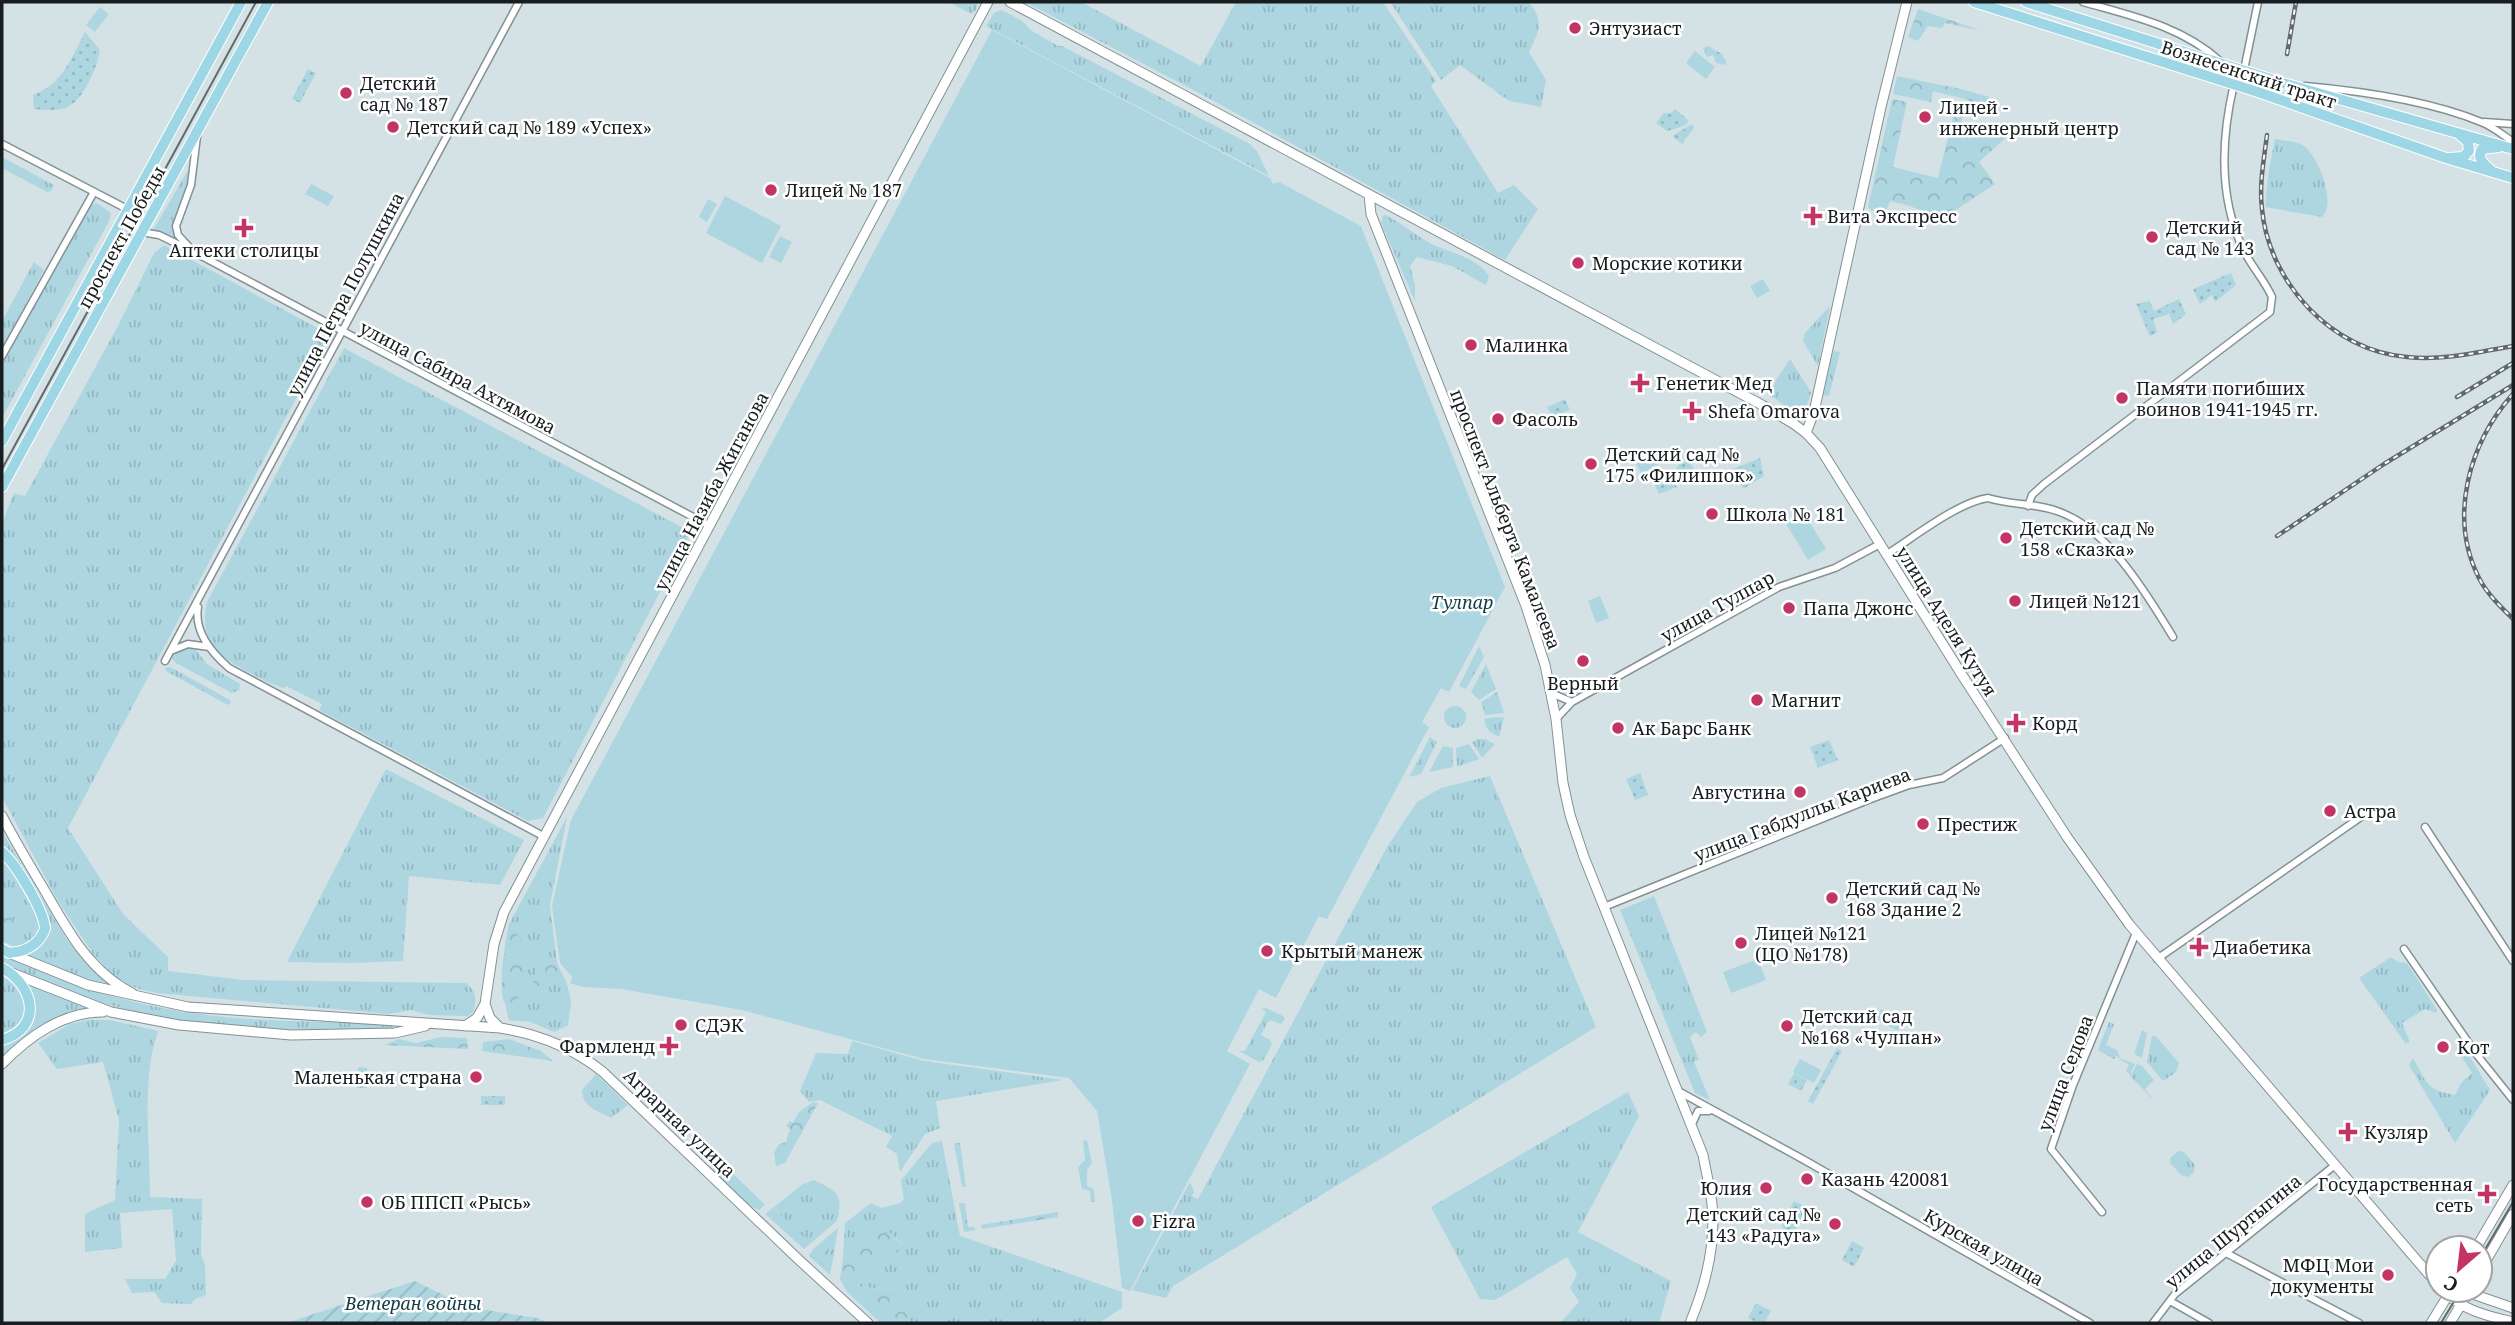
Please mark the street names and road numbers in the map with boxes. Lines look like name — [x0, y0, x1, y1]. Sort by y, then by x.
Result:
street label: Вознесенский тракт — [2158, 34, 2340, 114]
street label: проспект Победы — [72, 161, 170, 313]
street label: улица Петра Полушкина — [281, 188, 409, 400]
street label: улица Сабира Ахтямова — [356, 315, 560, 439]
street label: проспект Альберта Камалеева — [1445, 385, 1567, 653]
street label: улица Назиба Жиганова — [648, 387, 774, 595]
street label: улица Аделя Кутуя — [1891, 541, 2003, 701]
street label: улица Тулпар — [1656, 565, 1778, 647]
street label: улица Габдуллы Кариева — [1690, 762, 1914, 866]
street label: улица Седова — [2032, 1011, 2098, 1135]
street label: Аграрная улица — [619, 1063, 741, 1183]
street label: улица Шуртыгина — [2160, 1169, 2306, 1293]
street label: Курская улица — [1920, 1203, 2048, 1291]

